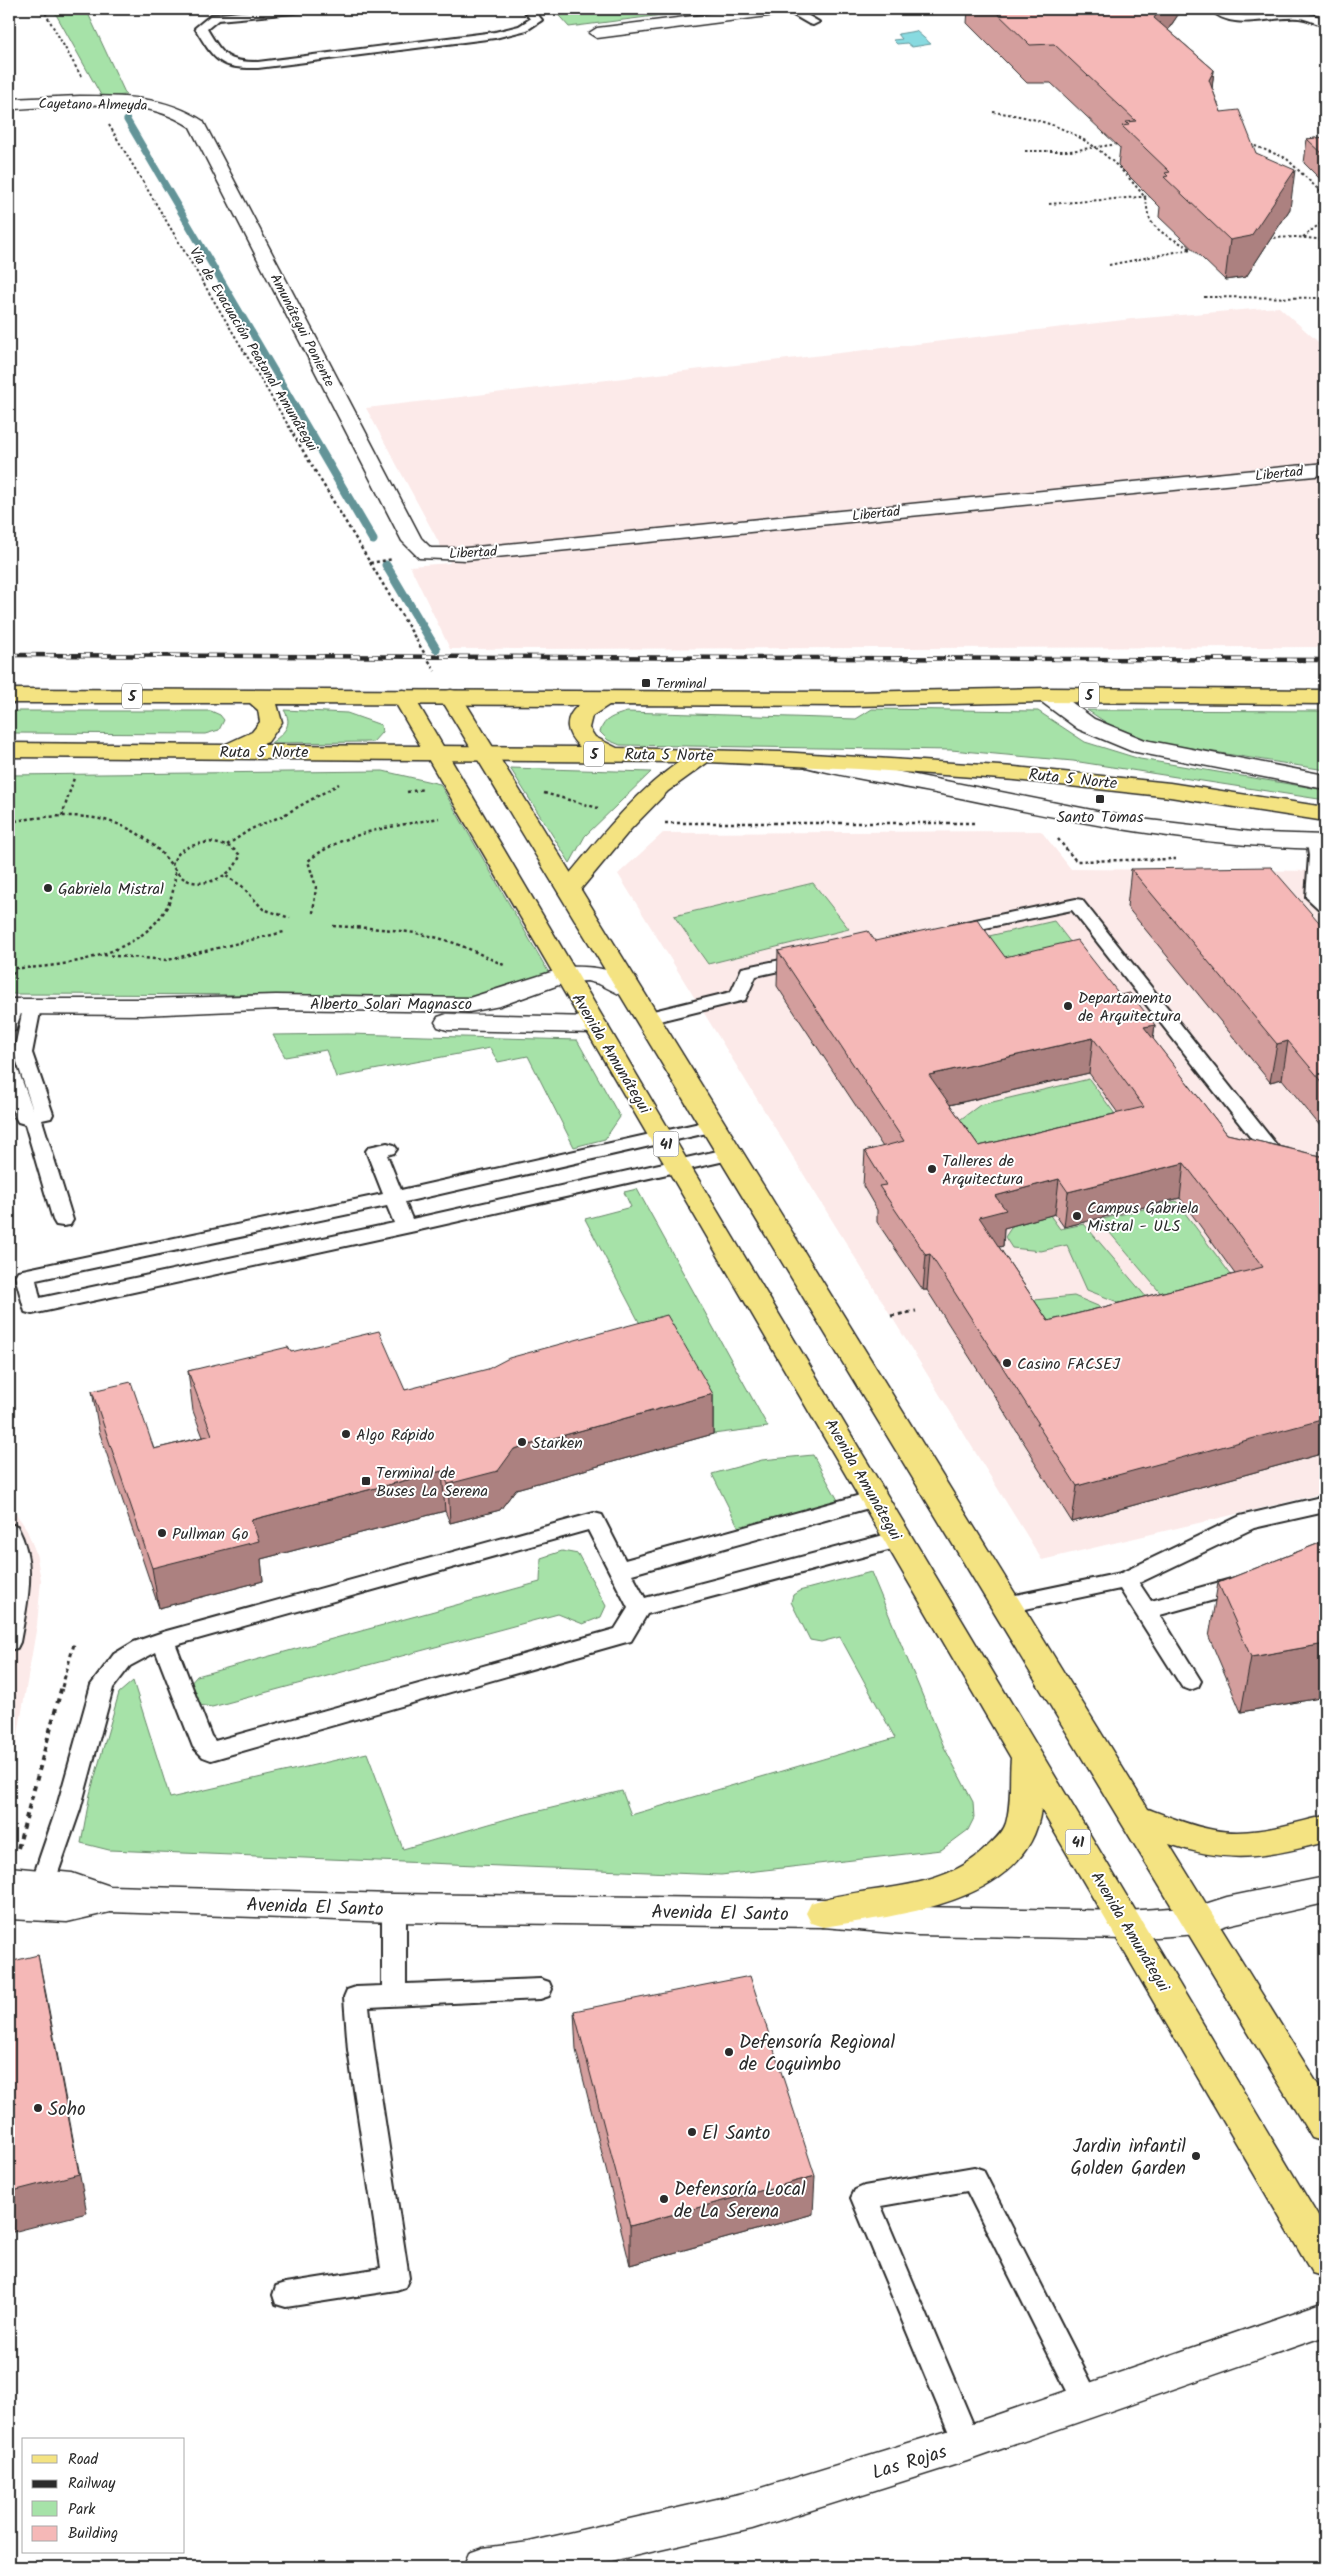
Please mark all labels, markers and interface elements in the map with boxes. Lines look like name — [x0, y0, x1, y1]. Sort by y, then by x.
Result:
street label: Cayetano Almeyda — [38, 93, 148, 117]
street label: Vía de Evacuación Peatonal Amunátegui — [183, 243, 323, 457]
street label: Amunátegui Poniente — [264, 270, 341, 392]
street label: Libertad — [1254, 460, 1305, 487]
street label: Libertad — [851, 500, 902, 527]
street label: Libertad — [448, 541, 499, 565]
place label: Terminal — [656, 673, 707, 695]
marker: Terminal — [640, 677, 652, 689]
road number: 5 — [1079, 682, 1099, 708]
road number: 5 — [122, 684, 142, 708]
street label: Ruta 5 Norte — [220, 740, 308, 765]
road number: 5 — [584, 742, 604, 766]
street label: Ruta 5 Norte — [624, 742, 714, 769]
street label: Ruta 5 Norte — [1027, 762, 1118, 797]
marker: Santo Tomas — [1094, 793, 1106, 805]
place label: Santo Tomas — [1056, 805, 1144, 830]
place label: Gabriela Mistral — [58, 877, 164, 902]
marker: Gabriela Mistral — [42, 882, 54, 894]
place label: Departamento de Arquitectura — [1078, 986, 1181, 1029]
street label: Avenida Amunátegui — [565, 989, 657, 1120]
street label: Alberto Solari Magnasco — [310, 992, 472, 1017]
marker: Departamento de Arquitectura — [1062, 1000, 1074, 1012]
road number: 41 — [654, 1132, 678, 1156]
place label: Talleres de Arquitectura — [942, 1149, 1023, 1192]
marker: Talleres de Arquitectura — [926, 1163, 938, 1175]
place label: Campus Gabriela Mistral - ULS — [1087, 1196, 1199, 1239]
marker: Campus Gabriela Mistral - ULS — [1071, 1210, 1083, 1222]
place label: Casino FACSEJ — [1017, 1352, 1120, 1377]
marker: Casino FACSEJ — [1001, 1357, 1013, 1369]
street label: Avenida Amunátegui — [818, 1414, 908, 1546]
place label: Algo Rápido — [356, 1423, 435, 1448]
marker: Algo Rápido — [340, 1428, 352, 1440]
place label: Starken — [532, 1431, 583, 1456]
marker: Starken — [516, 1436, 528, 1448]
place label: Terminal de Buses La Serena — [376, 1461, 488, 1504]
marker: Terminal de Buses La Serena — [360, 1475, 372, 1487]
place label: Pullman Go — [172, 1522, 248, 1547]
marker: Pullman Go — [156, 1527, 168, 1539]
road number: 41 — [1066, 1830, 1090, 1854]
street label: Avenida Amunátegui — [1084, 1867, 1176, 1998]
street label: Avenida El Santo — [246, 1891, 384, 1925]
street label: Avenida El Santo — [651, 1898, 789, 1930]
place label: Defensoría Regional de Coquimbo — [739, 2028, 896, 2080]
marker: Defensoría Regional de Coquimbo — [723, 2046, 735, 2058]
place label: Soho — [48, 2095, 86, 2125]
marker: Soho — [32, 2102, 44, 2114]
place label: El Santo — [702, 2119, 770, 2149]
marker: El Santo — [686, 2126, 698, 2138]
place label: Jardin infantil Golden Garden — [1070, 2132, 1186, 2184]
marker: Jardin infantil Golden Garden — [1190, 2150, 1202, 2162]
place label: Defensoría Local de La Serena — [674, 2175, 806, 2227]
marker: Defensoría Local de La Serena — [658, 2193, 670, 2205]
street label: Las Rojas — [869, 2437, 951, 2488]
legend — [22, 2438, 185, 2554]
text: Road — [68, 2448, 99, 2472]
text: Railway — [68, 2472, 116, 2496]
text: Park — [68, 2498, 96, 2522]
text: Building — [68, 2522, 118, 2546]

